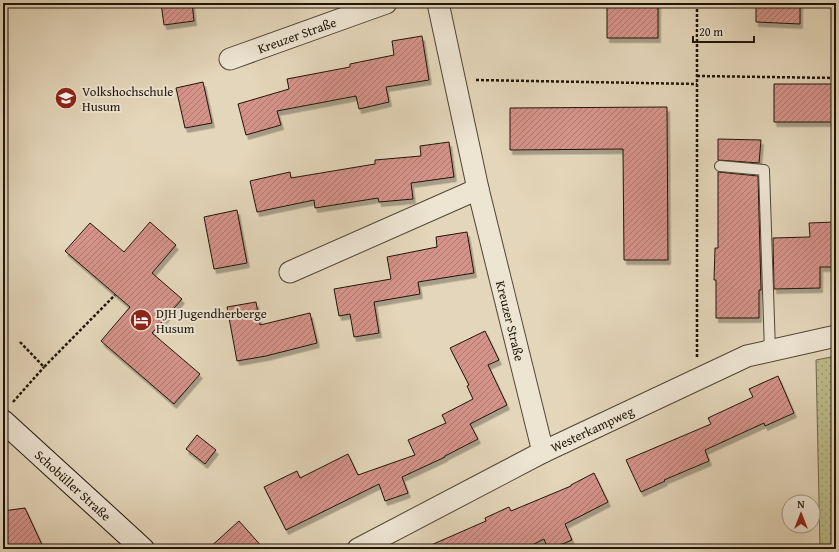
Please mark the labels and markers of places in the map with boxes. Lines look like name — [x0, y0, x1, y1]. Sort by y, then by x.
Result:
place label: Volkshochschule Husum — [82, 82, 173, 116]
school or university icon: Volkshochschule Husum — [53, 85, 79, 111]
place label: DJH Jugendherberge Husum — [156, 304, 267, 338]
hotel icon: DJH Jugendherberge Husum — [128, 307, 154, 333]

